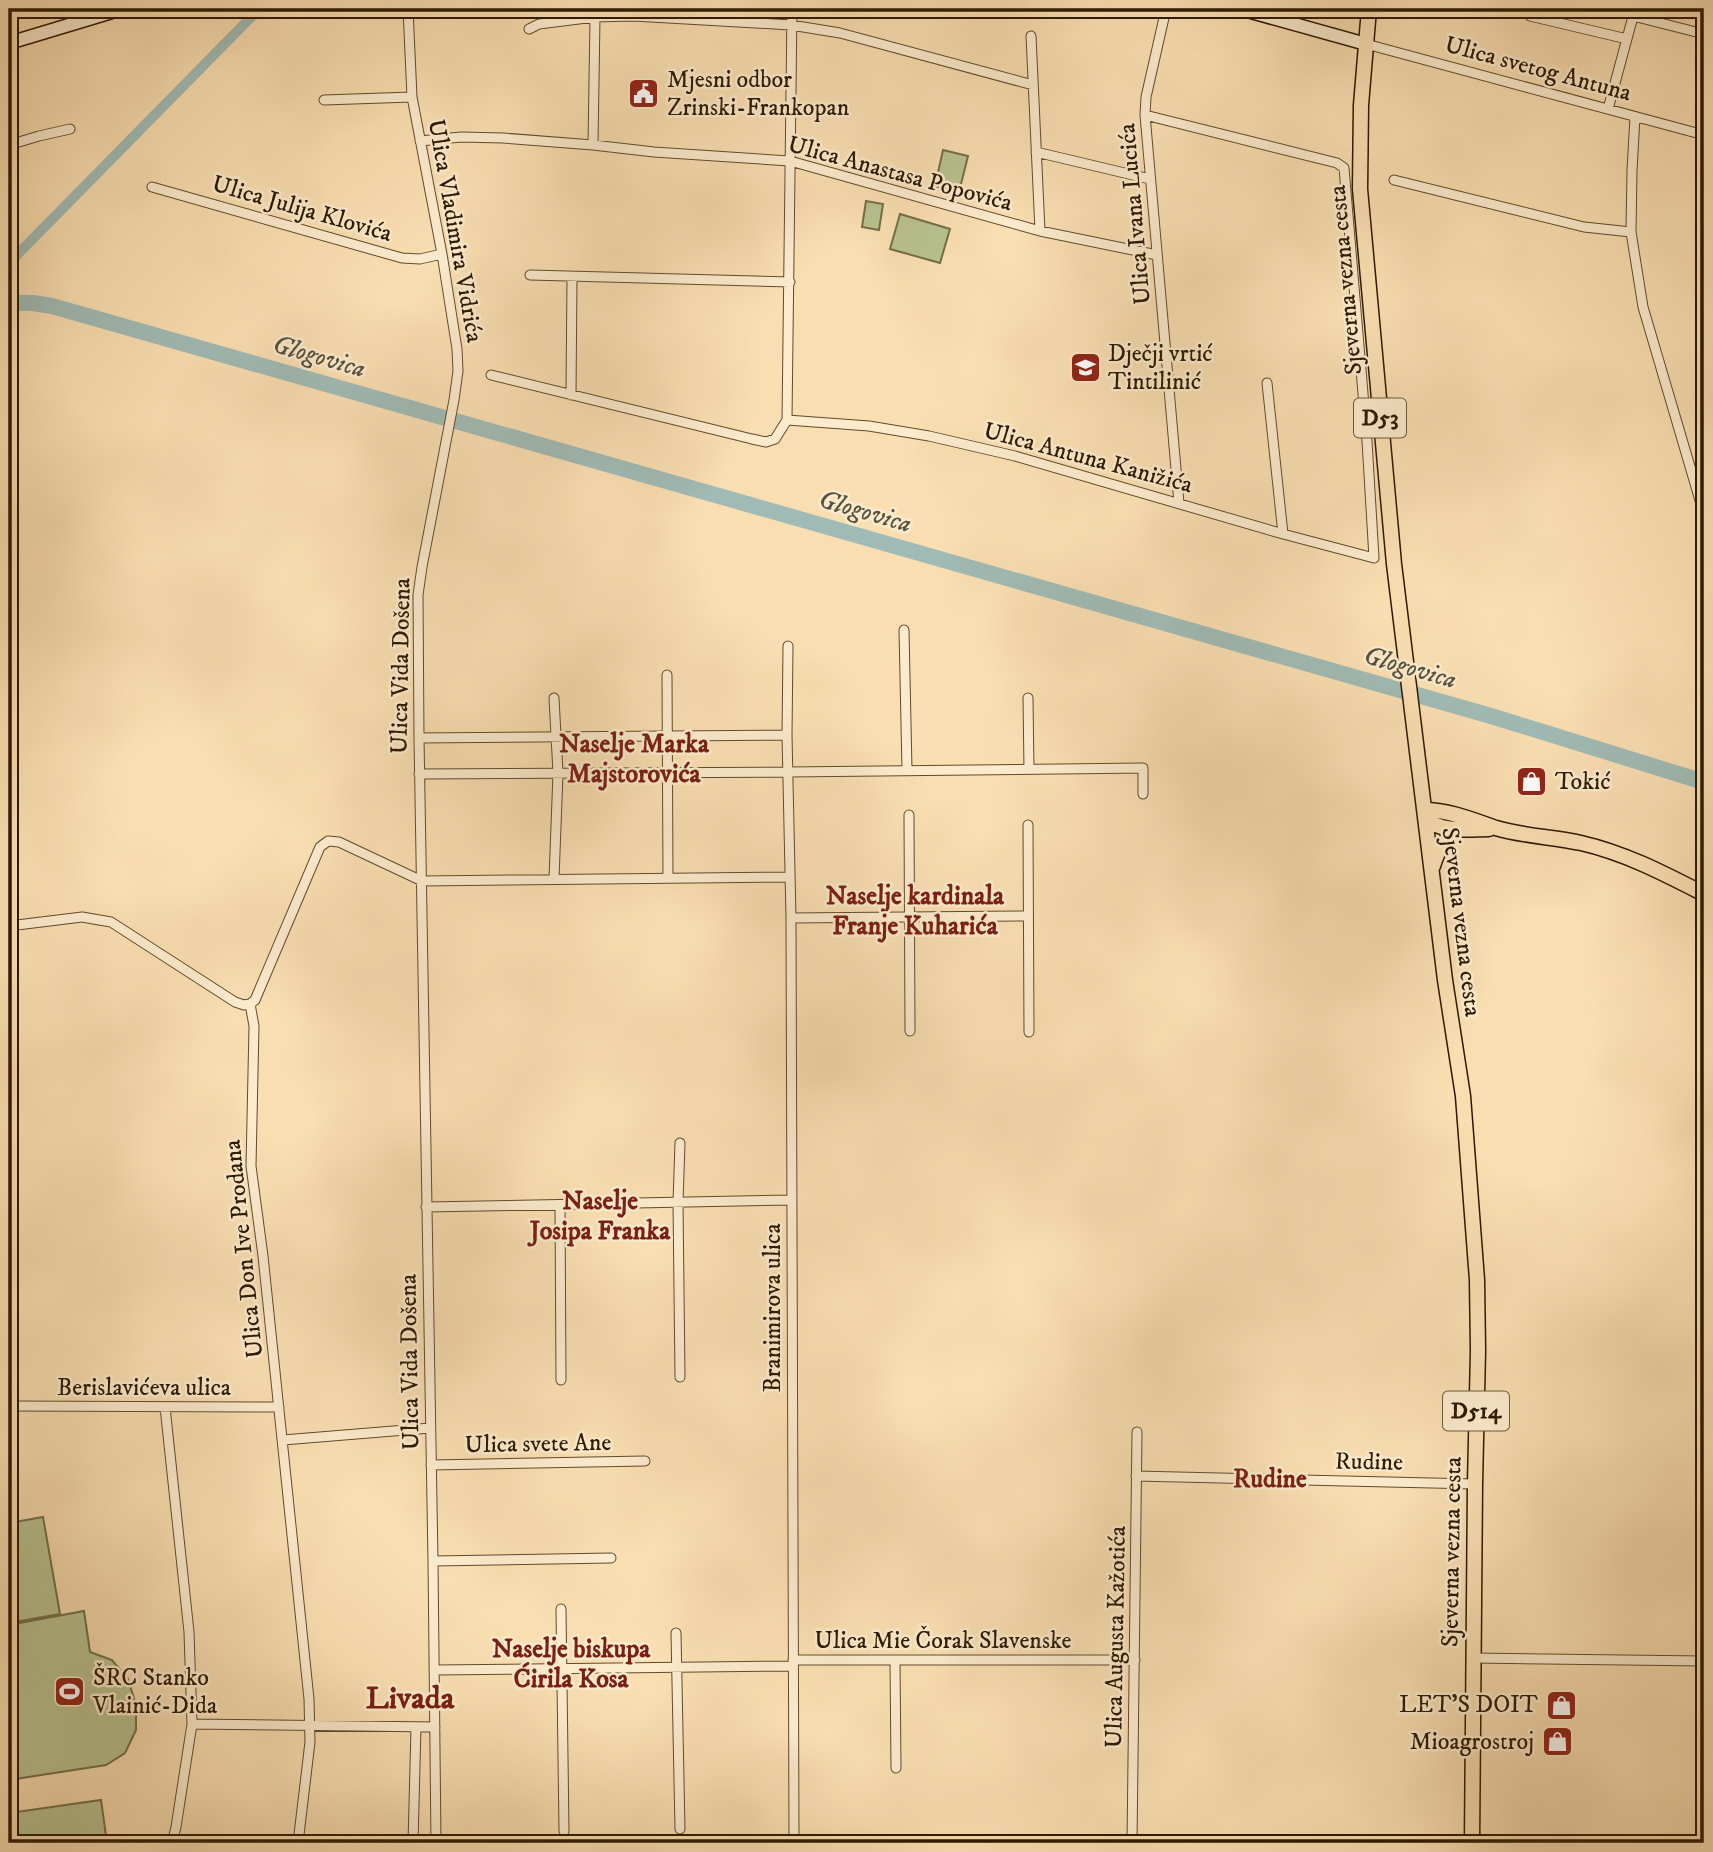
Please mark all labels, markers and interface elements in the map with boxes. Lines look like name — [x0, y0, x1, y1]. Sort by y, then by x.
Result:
street label: Ulica svetog Antuna — [1441, 30, 1635, 109]
place label: Mjesni odbor Zrinski-Frankopan — [667, 65, 850, 123]
public building icon: Mjesni odbor Zrinski-Frankopan — [627, 77, 661, 111]
street label: Ulica Vladimira Vidrića — [421, 117, 490, 346]
street label: Ulica Ivana Lucića — [1112, 121, 1158, 306]
street label: Ulica Anastasa Popovića — [785, 130, 1016, 219]
street label: Ulica Julija Klovića — [209, 169, 396, 249]
street label: Sjeverna vezna cesta — [1323, 183, 1369, 376]
water label: Glogovica — [269, 328, 369, 386]
place label: Dječji vrtić Tintilinić — [1108, 339, 1213, 397]
school or university icon: Dječji vrtić Tintilinić — [1068, 351, 1102, 385]
road number: D53 — [1354, 398, 1406, 438]
street label: Ulica Antuna Kanižića — [980, 416, 1197, 501]
water label: Glogovica — [815, 483, 915, 541]
street label: Ulica Vida Došena — [384, 577, 418, 754]
water label: Glogovica — [1360, 639, 1460, 697]
district label: Naselje Marka Majstorovića — [559, 728, 710, 791]
shop icon: Tokić — [1515, 765, 1549, 799]
place label: Tokić — [1555, 767, 1611, 797]
street label: Sjeverna vezna cesta — [1435, 826, 1488, 1019]
district label: Naselje kardinala Franje Kuharića — [826, 880, 1005, 943]
street label: Ulica Don Ive Prodana — [218, 1138, 270, 1360]
district label: Naselje Josipa Franka — [527, 1185, 671, 1248]
street label: Branimirova ulica — [758, 1223, 788, 1393]
street label: Ulica Vida Došena — [393, 1273, 427, 1450]
street label: Berislavićeva ulica — [57, 1373, 232, 1403]
road number: D514 — [1443, 1392, 1509, 1430]
street label: Ulica svete Ane — [464, 1428, 612, 1460]
street label: Rudine — [1335, 1446, 1403, 1478]
street label: Sjeverna vezna cesta — [1435, 1456, 1469, 1647]
district label: Rudine — [1233, 1463, 1307, 1496]
street label: Ulica Augusta Kažotića — [1099, 1525, 1133, 1748]
street label: Ulica Mie Čorak Slavenske — [814, 1625, 1072, 1656]
district label: Naselje biskupa Ćirila Kosa — [492, 1633, 651, 1696]
place label: ŠRC Stanko Vlainić-Dida — [92, 1662, 218, 1721]
sports icon: ŠRC Stanko Vlainić-Dida — [53, 1675, 87, 1709]
district label: Livada — [366, 1679, 455, 1719]
shop icon: LET'S DOIT — [1544, 1688, 1578, 1722]
place label: LET'S DOIT — [1399, 1690, 1538, 1720]
shop icon: Mioagrostroj — [1540, 1725, 1574, 1759]
place label: Mioagrostroj — [1410, 1727, 1534, 1757]

